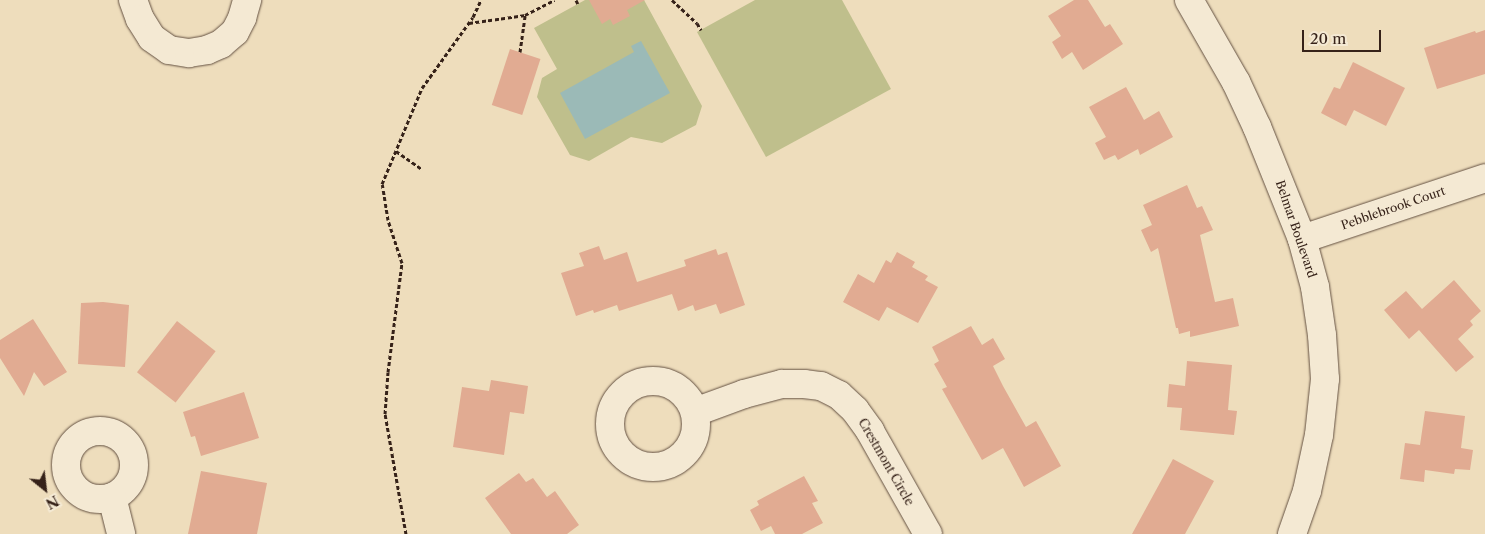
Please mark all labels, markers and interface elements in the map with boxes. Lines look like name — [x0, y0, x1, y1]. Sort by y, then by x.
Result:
scale bar — [1305, 20, 1384, 52]
text: 20 m — [1310, 29, 1346, 48]
street label: Belmar Boulevard — [1273, 178, 1319, 280]
street label: Pebblebrook Court — [1339, 183, 1447, 233]
street label: Crestmont Circle — [855, 416, 917, 508]
north arrow — [20, 464, 70, 514]
text: N — [43, 491, 62, 513]

